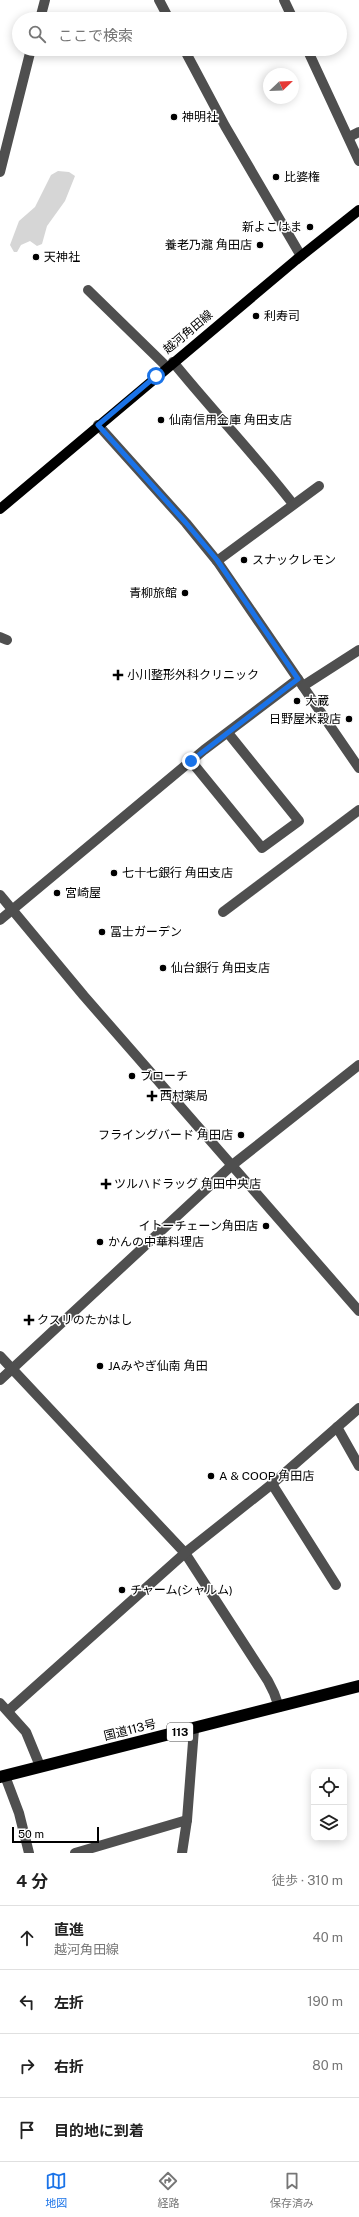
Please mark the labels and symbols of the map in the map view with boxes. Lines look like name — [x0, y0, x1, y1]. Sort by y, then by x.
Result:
north arrow — [263, 68, 299, 104]
place label: 神明社 — [182, 110, 218, 124]
marker: 神明社 — [169, 112, 179, 122]
place label: 比婆権 — [284, 170, 320, 184]
marker: 比婆権 — [271, 172, 281, 182]
place label: 新よこはま — [242, 220, 302, 234]
marker: 新よこはま — [305, 222, 315, 232]
place label: 養老乃瀧 角田店 — [165, 238, 252, 252]
marker: 養老乃瀧 角田店 — [255, 240, 265, 250]
place label: 天神社 — [44, 250, 80, 264]
marker: 天神社 — [31, 252, 41, 262]
street label: 越河角田線 — [161, 307, 215, 357]
place label: 利寿司 — [264, 309, 300, 323]
marker: 利寿司 — [251, 311, 261, 321]
route start — [147, 367, 165, 385]
place label: 仙南信用金庫 角田支店 — [169, 413, 292, 427]
marker: 仙南信用金庫 角田支店 — [156, 415, 166, 425]
place label: スナックレモン — [252, 553, 336, 567]
marker: スナックレモン — [239, 555, 249, 565]
place label: 青柳旅館 — [129, 586, 177, 600]
marker: 青柳旅館 — [180, 588, 190, 598]
place label: 小川整形外科クリニック — [127, 668, 259, 682]
marker: 小川整形外科クリニック — [112, 669, 124, 681]
place label: 大蔵 — [305, 694, 329, 708]
marker: 大蔵 — [292, 696, 302, 706]
place label: 日野屋米穀店 — [269, 712, 341, 726]
marker: 日野屋米穀店 — [344, 714, 354, 724]
route end — [182, 752, 200, 770]
place label: 七十七銀行 角田支店 — [122, 866, 233, 880]
marker: 七十七銀行 角田支店 — [109, 868, 119, 878]
place label: 宮崎屋 — [65, 886, 101, 900]
marker: 宮崎屋 — [52, 888, 62, 898]
place label: 冨士ガーデン — [110, 925, 182, 939]
marker: 冨士ガーデン — [97, 927, 107, 937]
place label: 仙台銀行 角田支店 — [171, 961, 270, 975]
marker: 仙台銀行 角田支店 — [158, 963, 168, 973]
place label: ブローチ — [140, 1069, 188, 1083]
marker: ブローチ — [127, 1071, 137, 1081]
place label: 西村薬局 — [160, 1089, 208, 1103]
marker: 西村薬局 — [147, 1091, 157, 1101]
place label: フライングバード 角田店 — [98, 1128, 233, 1142]
marker: フライングバード 角田店 — [236, 1130, 246, 1140]
place label: ツルハドラッグ 角田中央店 — [114, 1177, 261, 1191]
marker: ツルハドラッグ 角田中央店 — [101, 1179, 111, 1189]
place label: イトーチェーン角田店 — [139, 1219, 258, 1233]
marker: イトーチェーン角田店 — [261, 1221, 271, 1231]
place label: かんの中華料理店 — [108, 1235, 204, 1249]
marker: かんの中華料理店 — [95, 1237, 105, 1247]
place label: クスリのたかはし — [37, 1313, 132, 1327]
marker: クスリのたかはし — [24, 1315, 34, 1325]
place label: JAみやぎ仙南 角田 — [108, 1359, 208, 1373]
marker: JAみやぎ仙南 角田 — [95, 1361, 105, 1371]
place label: A & COOP 角田店 — [219, 1469, 314, 1483]
marker: A & COOP 角田店 — [206, 1471, 216, 1481]
place label: チャーム(シャルム) — [130, 1583, 233, 1597]
marker: チャーム(シャルム) — [117, 1585, 127, 1595]
street label: 国道113号 — [102, 1717, 158, 1743]
road number: 113 — [167, 1723, 193, 1741]
scale bar — [12, 1825, 99, 1844]

